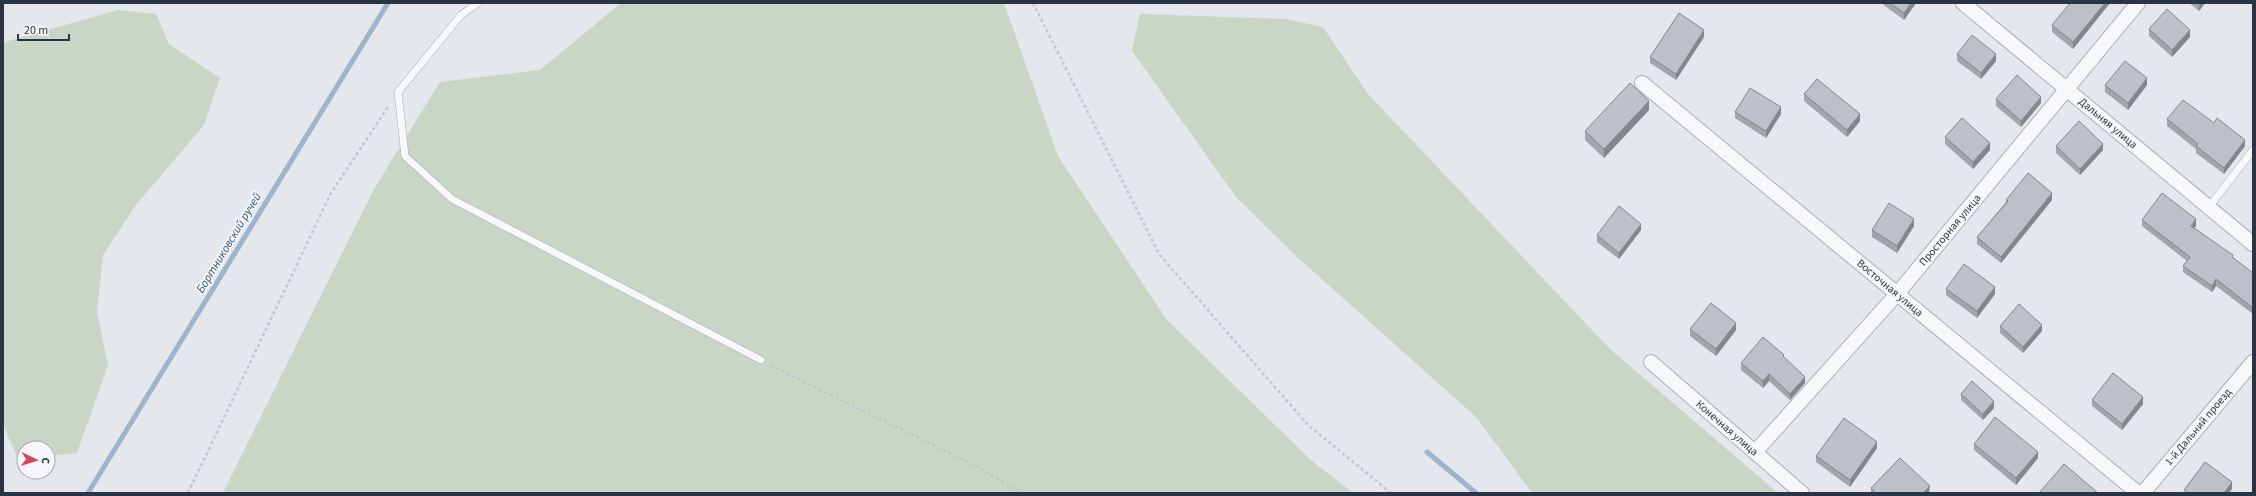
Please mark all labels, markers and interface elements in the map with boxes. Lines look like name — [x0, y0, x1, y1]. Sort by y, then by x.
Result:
scale bar — [18, 16, 69, 42]
text: 20 m — [24, 22, 48, 39]
street label: Дальняя улица — [2075, 94, 2141, 152]
water label: Бортниковский ручей — [192, 190, 266, 296]
street label: Просторная улица — [1915, 191, 1985, 269]
street label: Восточная улица — [1854, 256, 1926, 320]
street label: 1-й Дальний проезд — [2161, 385, 2235, 469]
street label: Конечная улица — [1693, 397, 1761, 459]
north arrow — [16, 440, 56, 480]
text: С — [38, 457, 53, 465]

